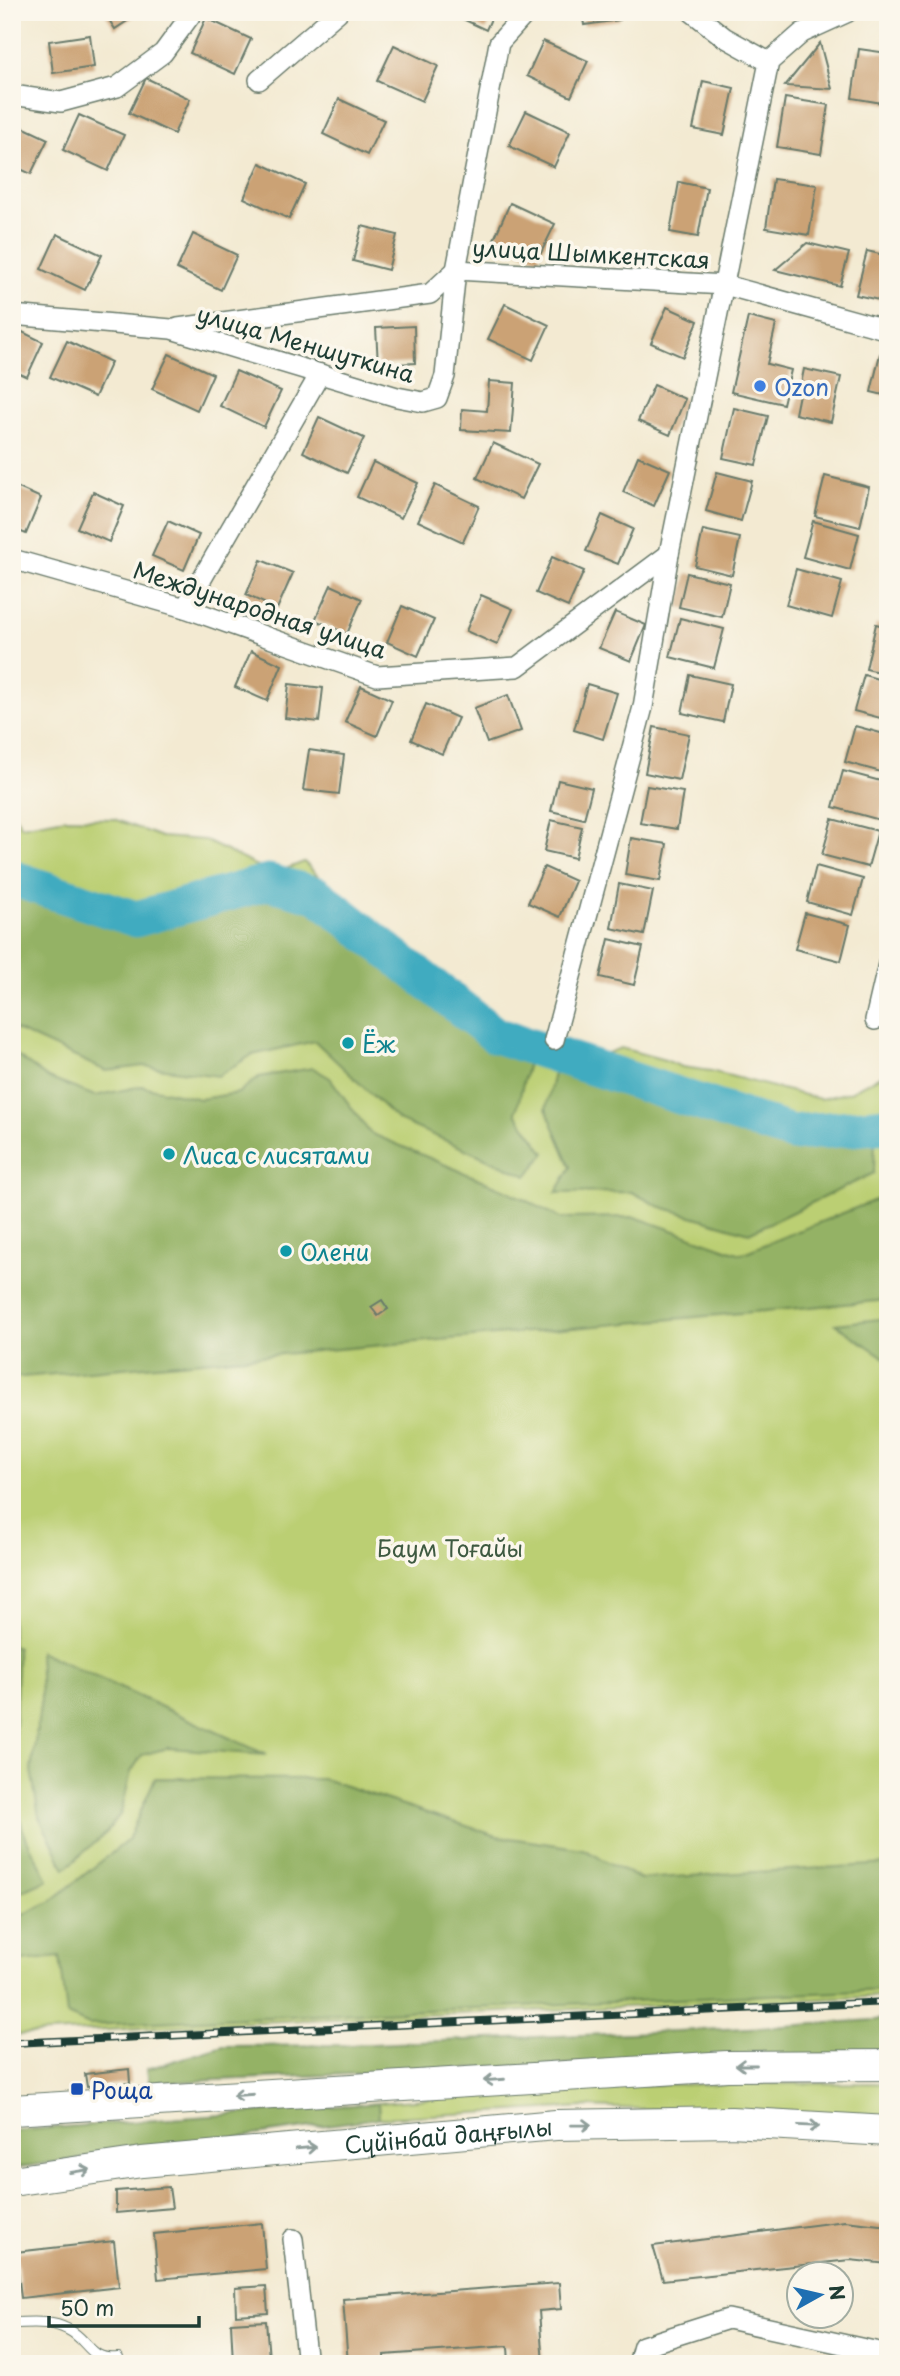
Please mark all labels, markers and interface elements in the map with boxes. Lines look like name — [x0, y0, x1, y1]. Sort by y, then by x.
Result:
street label: улица Шымкентская — [471, 229, 711, 277]
street label: улица Меншуткина — [193, 295, 419, 391]
place label: Ozon — [774, 369, 829, 404]
marker: Ozon — [752, 378, 768, 394]
street label: Международная улица — [129, 552, 392, 667]
place label: Ёж — [362, 1026, 395, 1061]
marker: Ёж — [340, 1035, 356, 1051]
place label: Лиса с лисятами — [183, 1137, 370, 1172]
marker: Лиса с лисятами — [161, 1146, 177, 1162]
place label: Олени — [300, 1234, 369, 1269]
marker: Олени — [278, 1243, 294, 1259]
park label: Баум Тоғайы — [377, 1530, 523, 1565]
one-way arrow — [735, 2059, 758, 2072]
place label: Роща — [91, 2072, 153, 2107]
one-way arrow — [484, 2074, 506, 2087]
marker: Роща — [69, 2081, 85, 2097]
one-way arrow — [232, 2088, 255, 2101]
street label: Сүйінбай даңғылы — [343, 2108, 554, 2161]
one-way arrow — [570, 2118, 593, 2131]
one-way arrow — [797, 2120, 820, 2133]
one-way arrow — [294, 2141, 317, 2154]
one-way arrow — [68, 2164, 91, 2177]
north arrow — [785, 2260, 855, 2330]
text: N — [823, 2283, 853, 2302]
scale bar — [49, 2285, 200, 2329]
text: 50 m — [60, 2291, 114, 2323]

